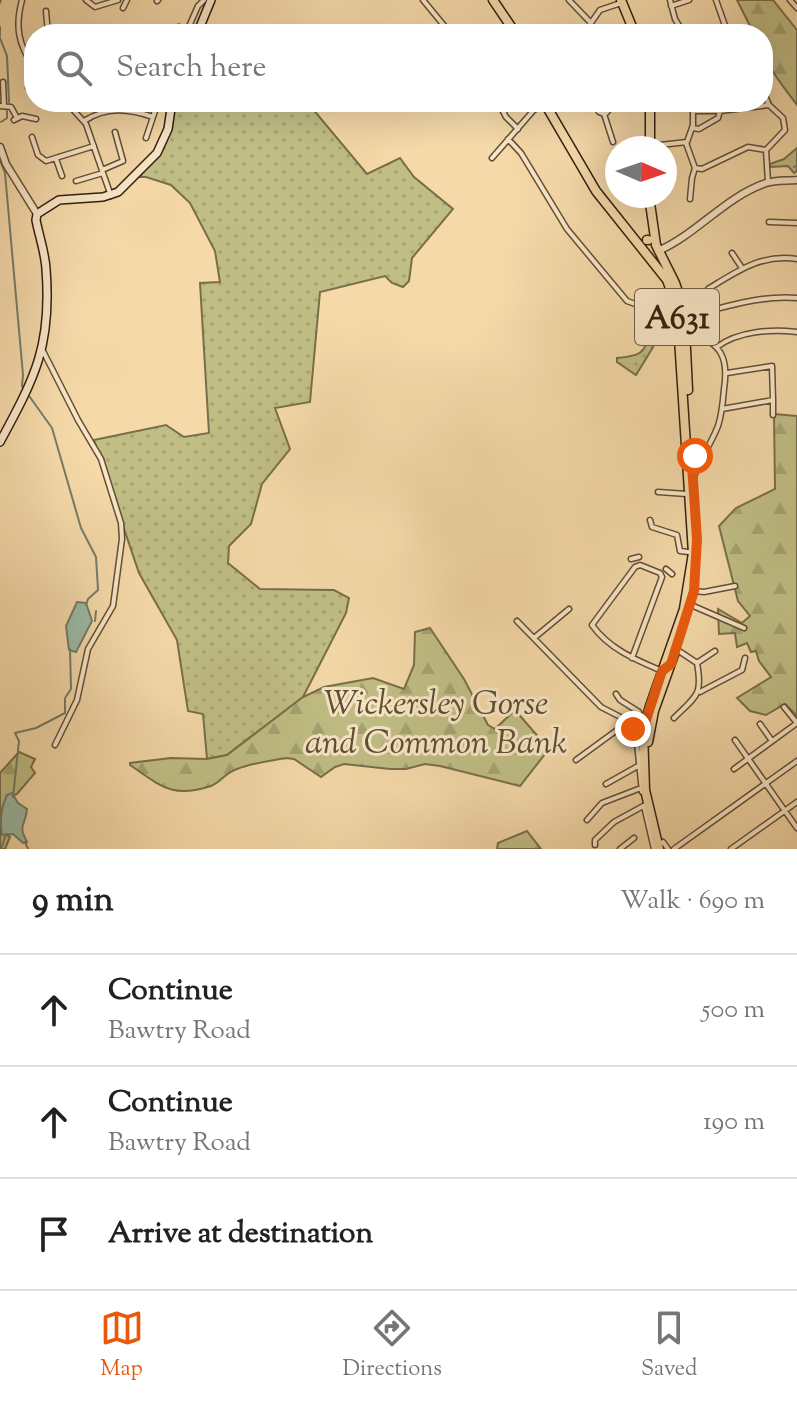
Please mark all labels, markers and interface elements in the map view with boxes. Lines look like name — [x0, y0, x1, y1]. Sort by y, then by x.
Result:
search box — [24, 24, 773, 112]
icon: search — [52, 46, 96, 90]
text: Search here — [116, 47, 266, 90]
north arrow — [605, 136, 677, 208]
road number: A631 — [635, 289, 719, 345]
route start — [677, 438, 713, 474]
park label: Wickersley Gorse and Common Bank — [305, 681, 567, 769]
route end — [615, 711, 651, 747]
text: 9 min — [32, 877, 114, 926]
text: Walk · 690 m — [620, 883, 765, 920]
text: Continue — [108, 970, 233, 1013]
icon: ahead — [32, 988, 76, 1032]
text: 500 m — [702, 992, 765, 1029]
text: Bawtry Road — [108, 1013, 251, 1050]
text: Continue — [108, 1082, 233, 1125]
icon: ahead — [32, 1100, 76, 1144]
text: 190 m — [703, 1104, 765, 1141]
text: Bawtry Road — [108, 1125, 251, 1162]
icon: arrive — [32, 1212, 76, 1256]
text: Arrive at destination — [108, 1213, 373, 1256]
tab: Map — [100, 1306, 144, 1386]
tab: Directions — [343, 1306, 442, 1386]
tab: Saved — [641, 1306, 697, 1386]

